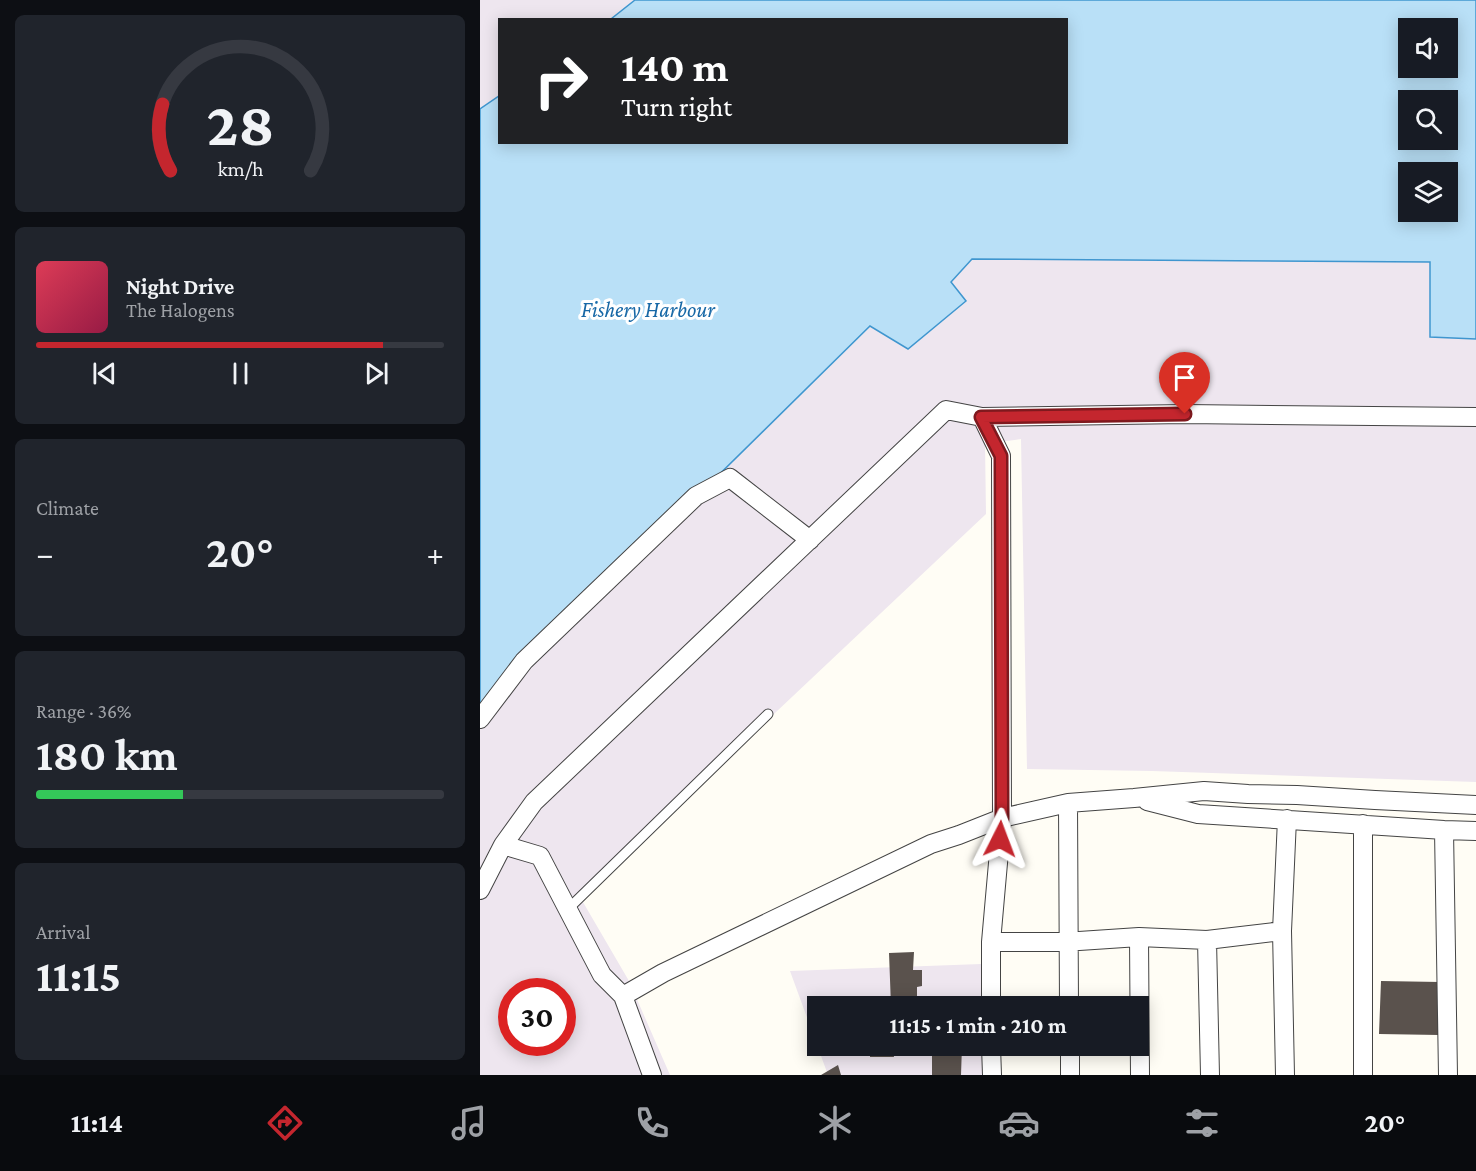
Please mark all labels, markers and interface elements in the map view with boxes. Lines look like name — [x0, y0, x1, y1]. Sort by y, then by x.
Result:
map controls — [1398, 18, 1458, 222]
button: sound — [1398, 18, 1458, 78]
icon: right — [522, 42, 600, 120]
text: 140 m — [621, 43, 729, 90]
text: 28 — [206, 89, 274, 158]
button: search — [1398, 90, 1458, 150]
text: Turn right — [621, 92, 732, 122]
text: km/h — [217, 157, 264, 181]
button: layers — [1398, 162, 1458, 222]
text: Night Drive — [126, 274, 234, 299]
water label: Fishery Harbour — [581, 297, 716, 322]
text: The Halogens — [126, 299, 235, 321]
pin — [1159, 352, 1210, 414]
icon: previous — [88, 357, 121, 390]
icon: pause — [224, 357, 257, 390]
icon: next — [360, 357, 393, 390]
icon: arrive — [1168, 361, 1201, 394]
text: Climate — [36, 497, 99, 519]
text: 20° — [206, 527, 274, 577]
text: − — [36, 535, 53, 572]
text: + — [427, 535, 444, 572]
text: Range · 36% — [36, 700, 132, 722]
text: 180 km — [36, 730, 178, 780]
position arrow — [968, 807, 1032, 871]
text: Arrival — [36, 921, 90, 943]
text: 11:15 — [36, 951, 121, 1001]
speed limit sign: 30 — [498, 978, 576, 1056]
text: 11:15 · 1 min · 210 m — [889, 1013, 1067, 1038]
icon: directions — [264, 1102, 306, 1144]
icon: music — [448, 1102, 490, 1144]
icon: phone — [631, 1102, 673, 1144]
icon: climate — [814, 1102, 856, 1144]
icon: car — [998, 1102, 1040, 1144]
icon: filters — [1181, 1102, 1223, 1144]
text: 11:14 — [71, 1108, 123, 1138]
text: 20° — [1365, 1108, 1405, 1138]

